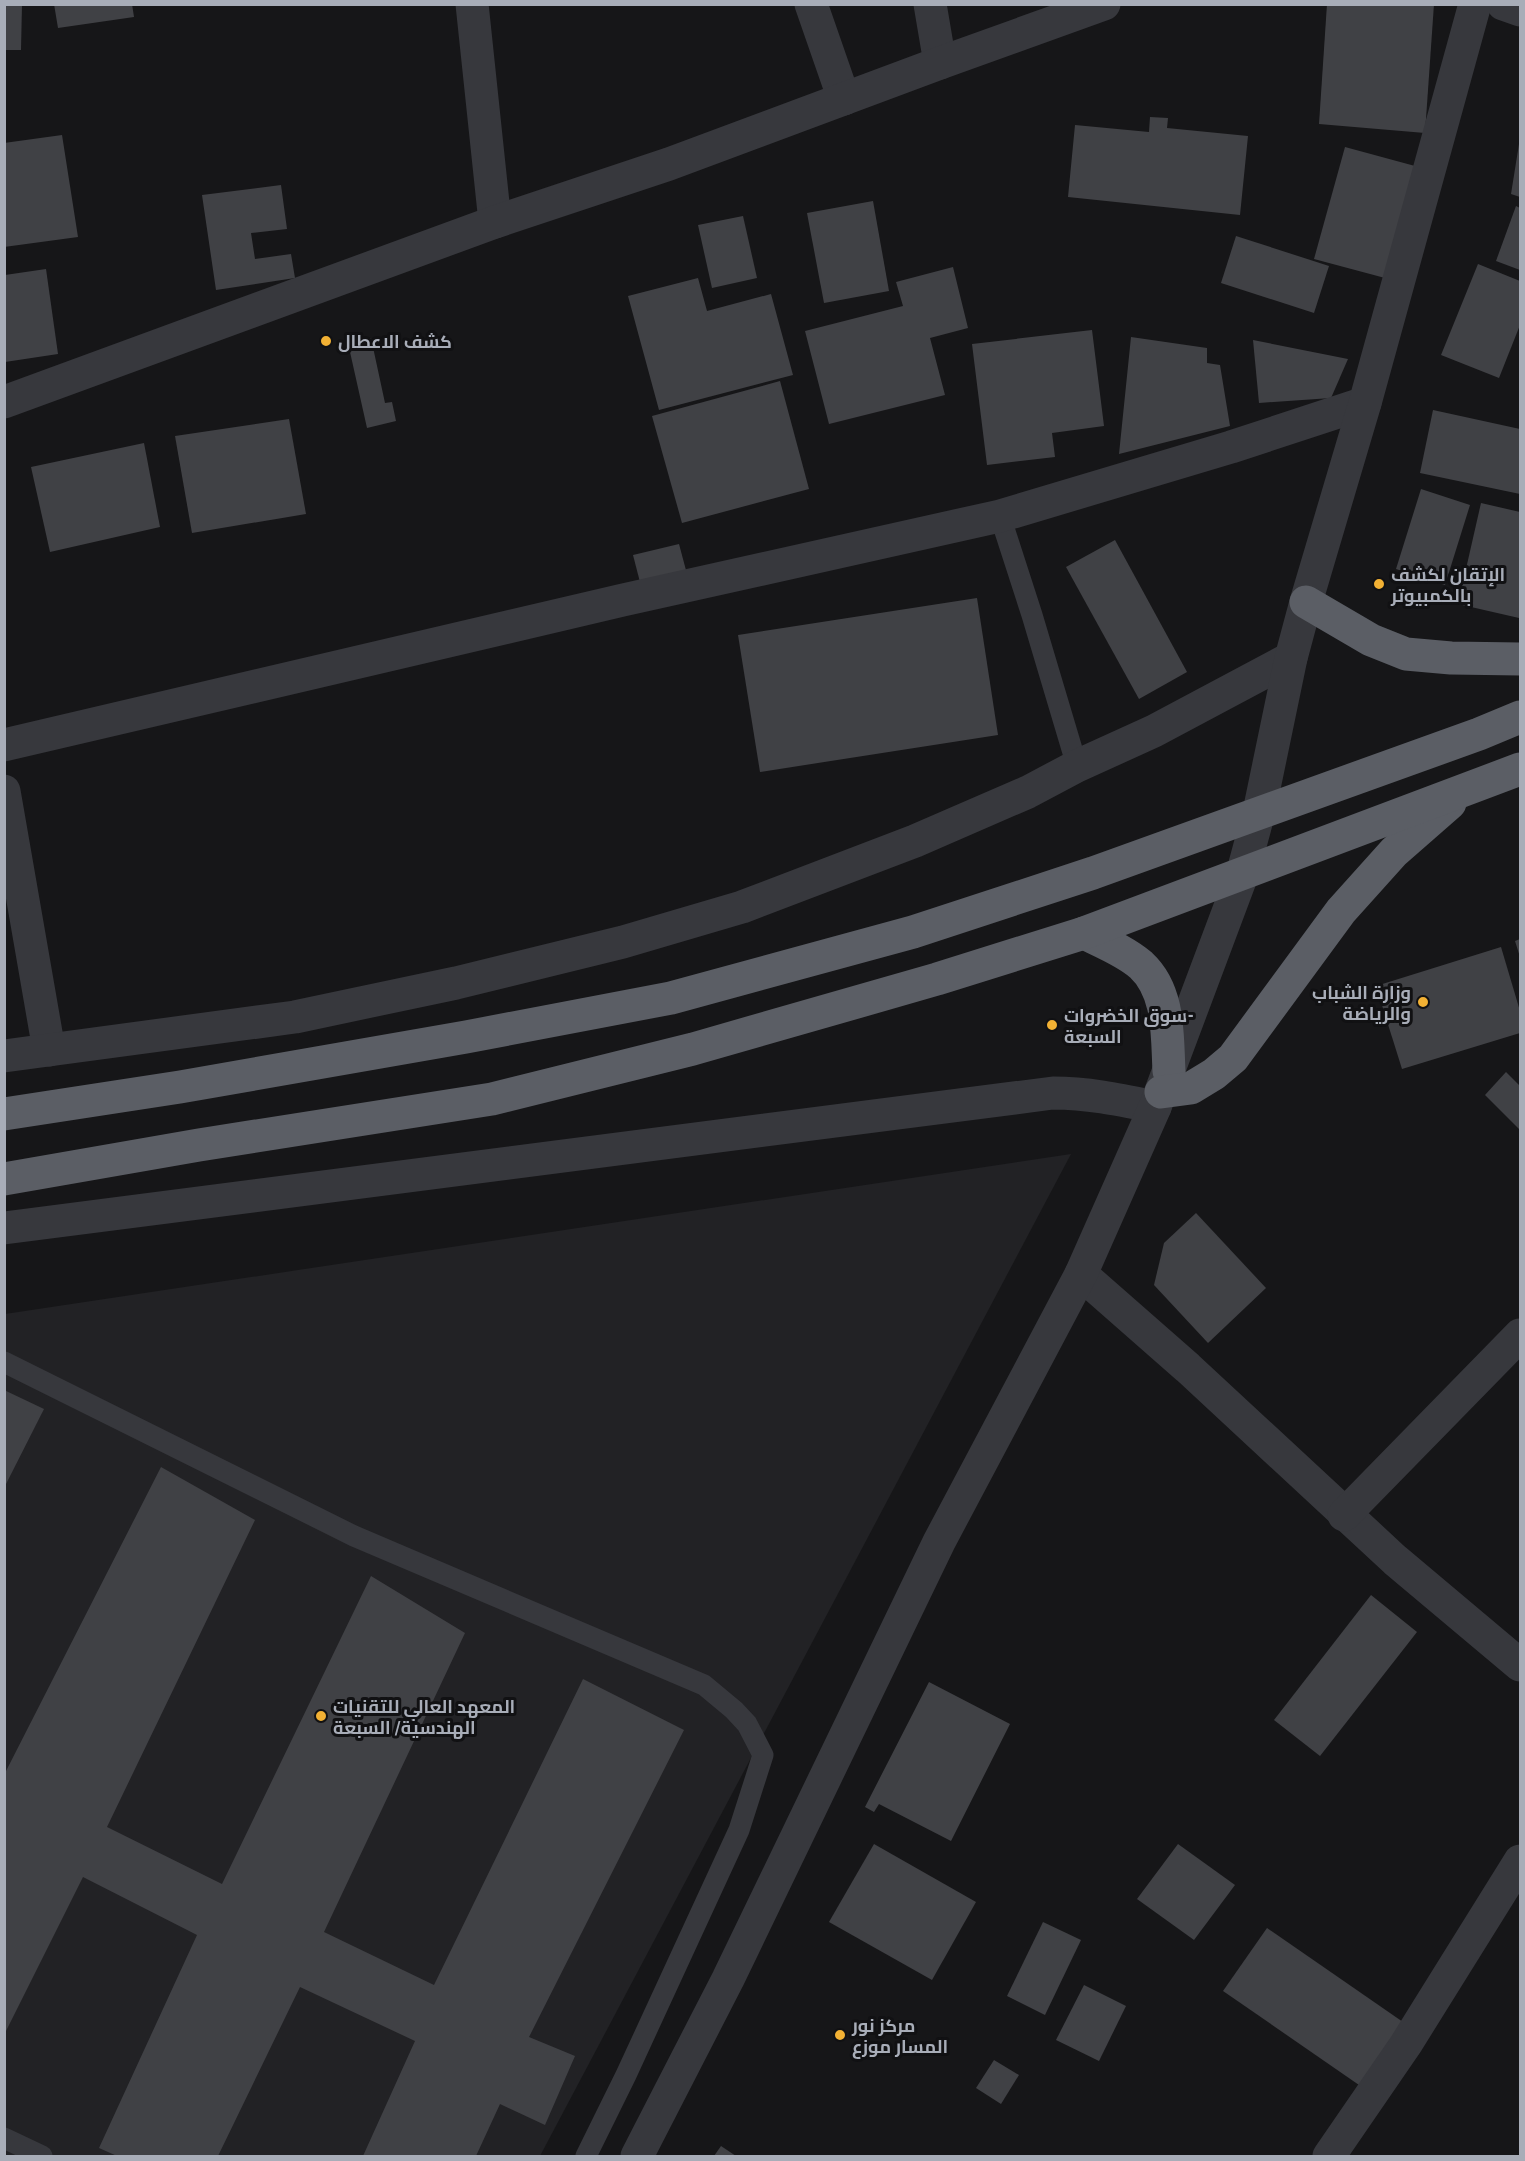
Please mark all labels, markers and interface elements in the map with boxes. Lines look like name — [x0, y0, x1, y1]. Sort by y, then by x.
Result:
place label: كشف الاعطال — [338, 331, 452, 353]
marker: كشف الاعطال — [319, 334, 333, 348]
place label: الإتقان لكشف بالكمبيوتر — [1390, 564, 1505, 607]
marker: الإتقان لكشف بالكمبيوتر — [1372, 577, 1386, 591]
place label: وزارة الشباب والرياضة — [1312, 982, 1411, 1025]
marker: وزارة الشباب والرياضة — [1416, 995, 1430, 1009]
place label: سوق الخضروات- السبعة — [1064, 1005, 1194, 1047]
marker: سوق الخضروات- السبعة — [1045, 1018, 1059, 1032]
place label: المعهد العالي للتقنيات الهندسية/ السبعة — [333, 1696, 515, 1739]
marker: المعهد العالي للتقنيات الهندسية/ السبعة — [314, 1709, 328, 1723]
place label: مركز نور المسار موزع — [851, 2015, 948, 2059]
marker: مركز نور المسار موزع — [833, 2028, 847, 2042]

